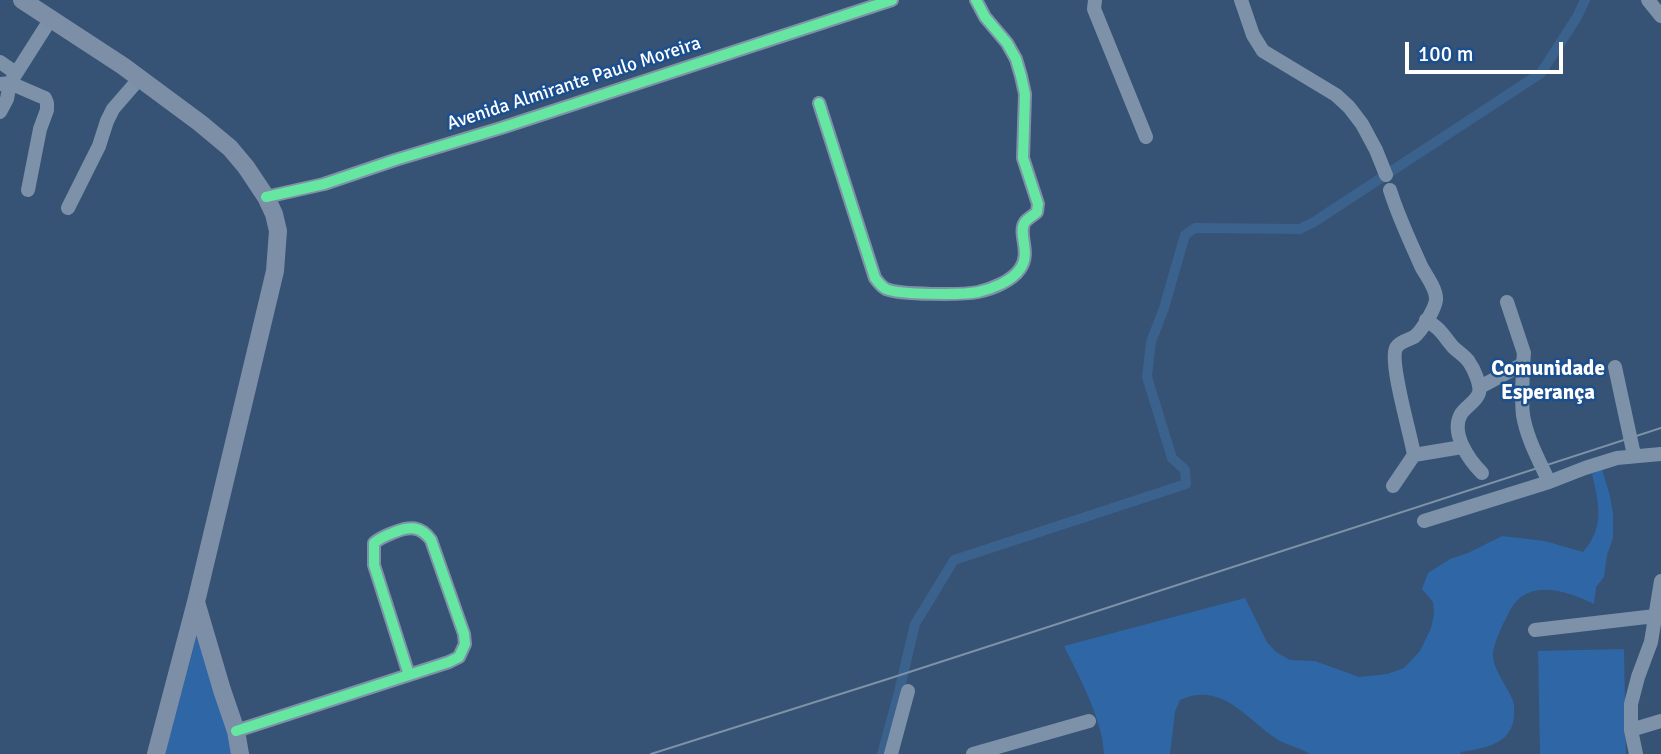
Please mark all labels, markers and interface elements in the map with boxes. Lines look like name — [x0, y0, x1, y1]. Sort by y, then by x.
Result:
scale bar — [1409, 28, 1566, 72]
street label: Avenida Almirante Paulo Moreira — [444, 32, 704, 136]
text: 100 m — [1418, 41, 1473, 67]
district label: Comunidade Esperança — [1491, 356, 1605, 406]

